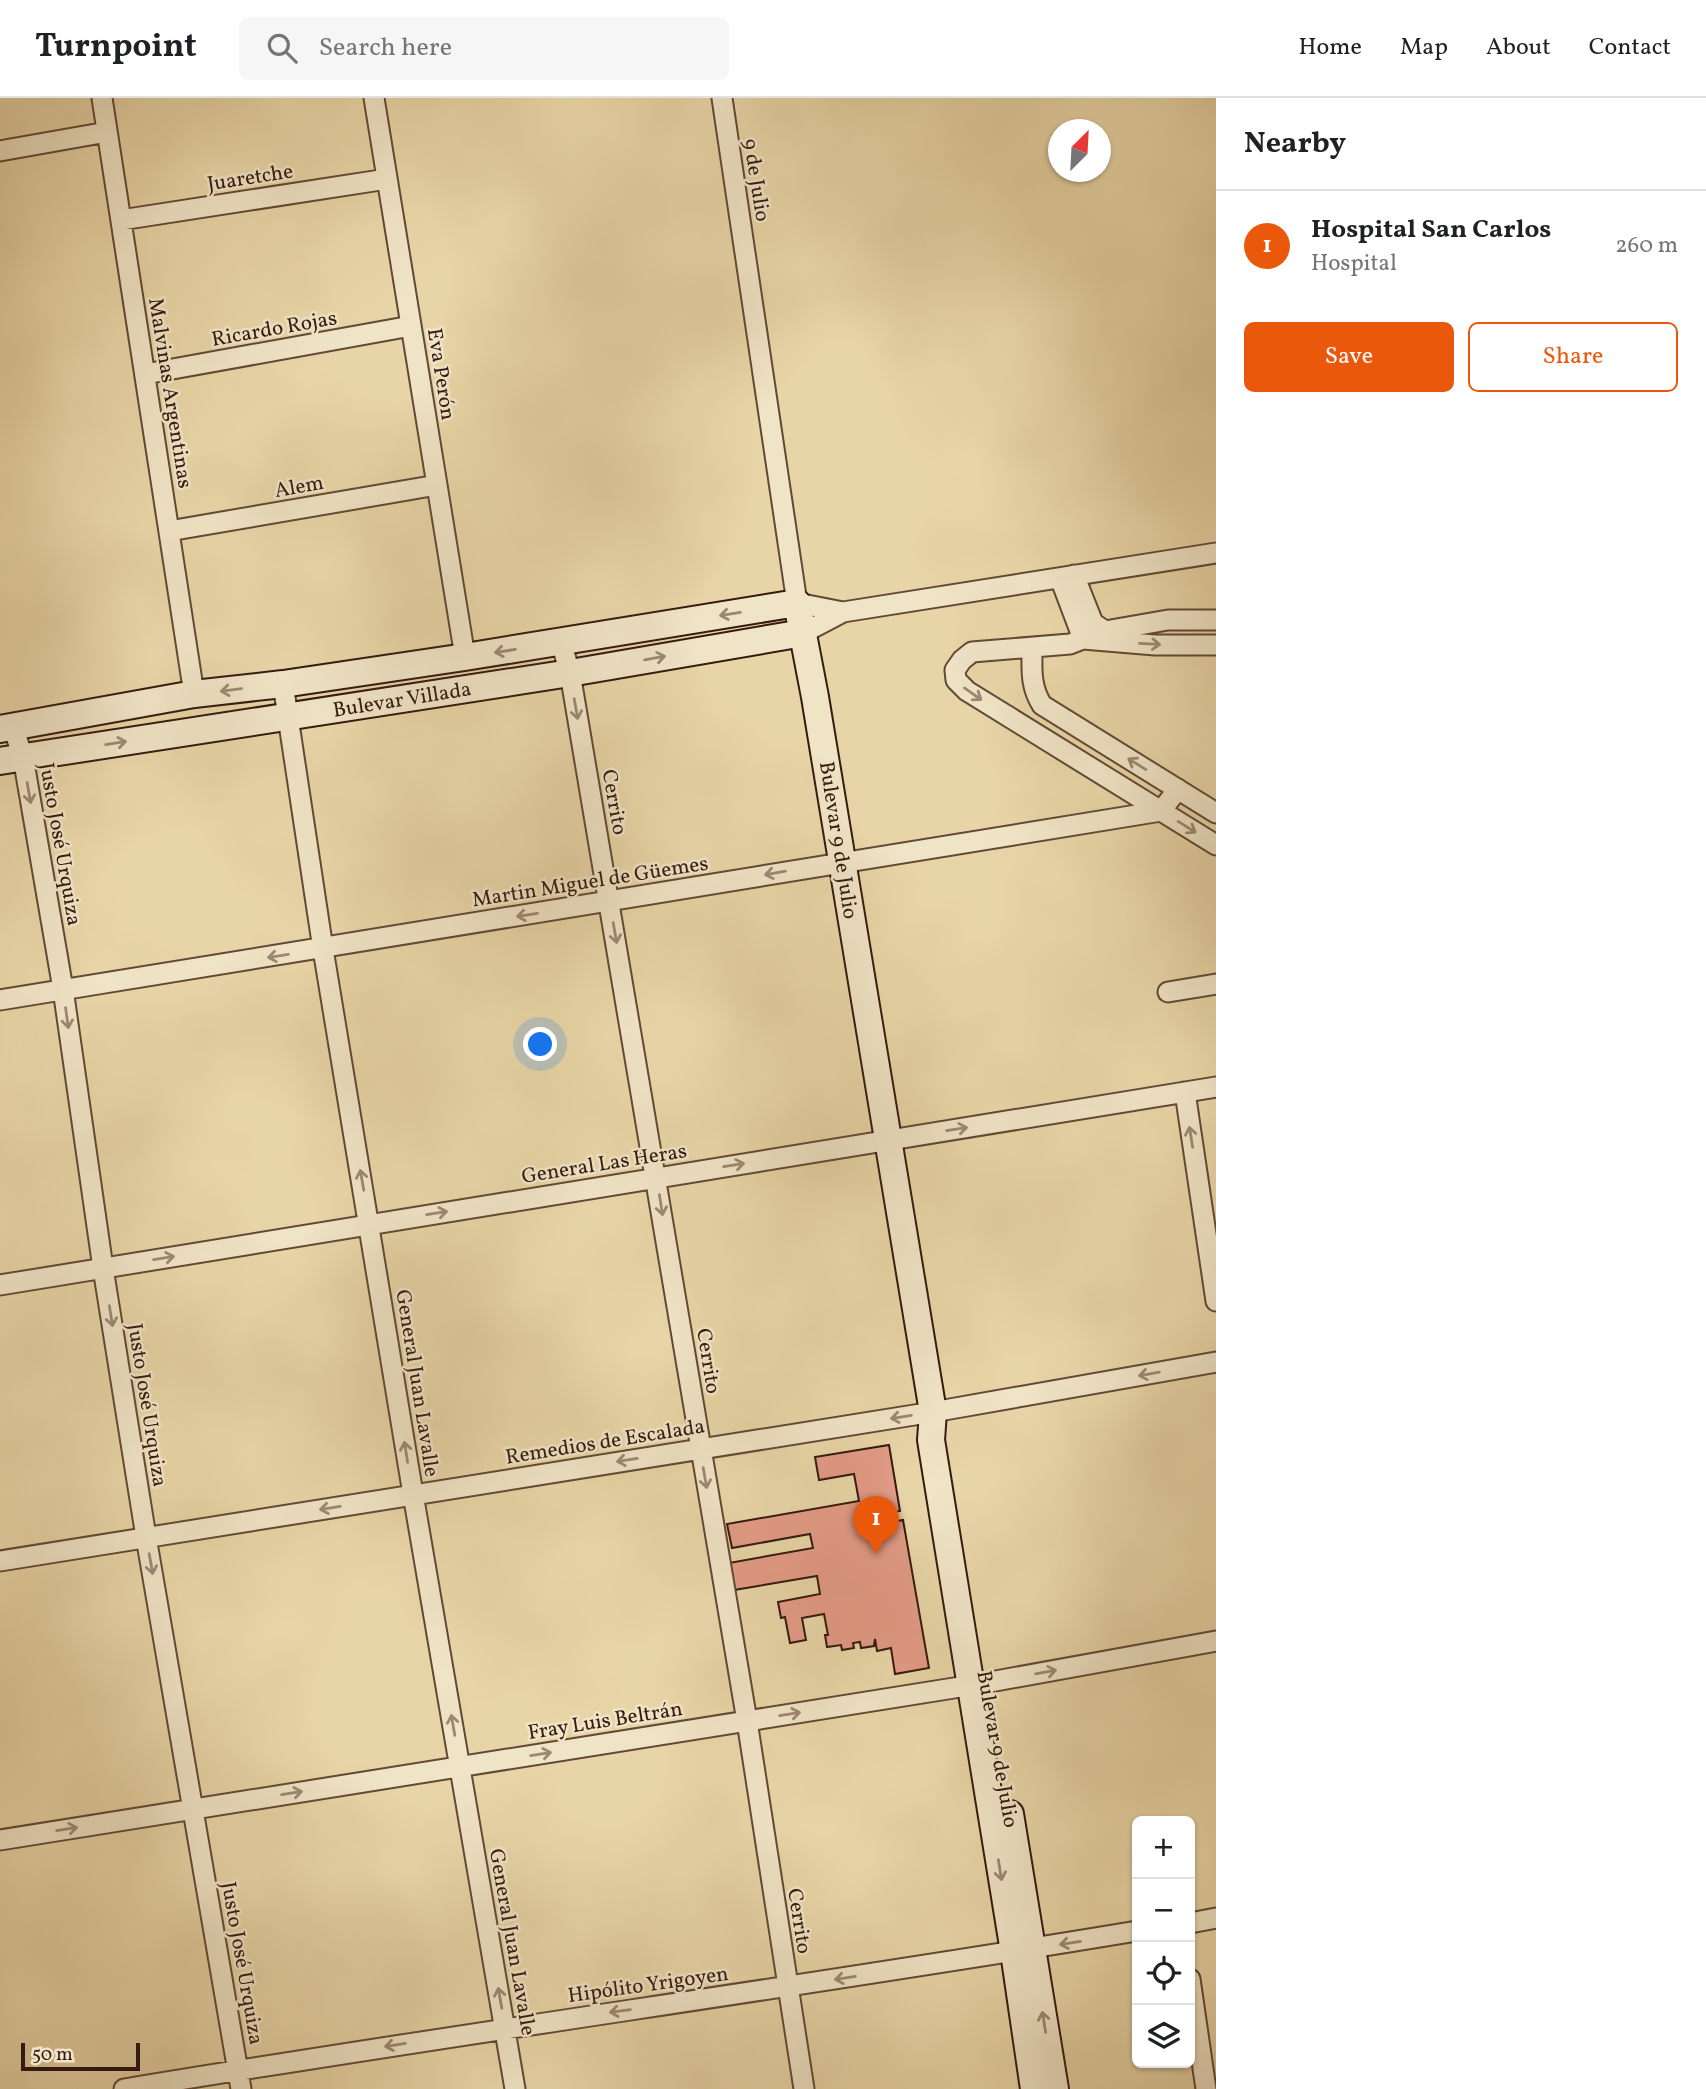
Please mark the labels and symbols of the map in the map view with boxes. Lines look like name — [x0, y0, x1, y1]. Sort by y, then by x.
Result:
north arrow — [1048, 119, 1111, 182]
street label: 9 de Julio — [735, 137, 776, 224]
street label: Juaretche — [205, 157, 295, 200]
street label: Malvinas Argentinas — [140, 296, 199, 491]
street label: Ricardo Rojas — [209, 304, 339, 355]
street label: Eva Perón — [419, 326, 462, 422]
street label: Alem — [272, 469, 326, 506]
one-way arrow — [719, 608, 741, 621]
one-way arrow — [1138, 638, 1160, 651]
one-way arrow — [494, 645, 517, 658]
one-way arrow — [643, 651, 666, 664]
street label: Bulevar Villada — [331, 675, 474, 726]
one-way arrow — [221, 684, 243, 697]
one-way arrow — [963, 687, 982, 701]
one-way arrow — [570, 697, 583, 720]
one-way arrow — [104, 736, 127, 749]
one-way arrow — [1128, 756, 1148, 770]
street label: Bulevar 9 de Julio — [811, 759, 864, 921]
street label: Justo José Urquiza — [31, 760, 88, 928]
street label: Cerrito — [594, 767, 634, 837]
one-way arrow — [23, 782, 36, 804]
one-way arrow — [1176, 820, 1196, 834]
street label: Martin Miguel de Güemes — [470, 849, 710, 915]
one-way arrow — [765, 867, 787, 880]
one-way arrow — [516, 909, 539, 922]
one-way arrow — [609, 921, 622, 944]
one-way arrow — [267, 949, 290, 962]
one-way arrow — [61, 1006, 74, 1029]
your location — [523, 1027, 557, 1061]
one-way arrow — [945, 1122, 968, 1135]
one-way arrow — [1184, 1126, 1197, 1149]
street label: General Las Heras — [520, 1137, 689, 1192]
one-way arrow — [722, 1158, 745, 1171]
one-way arrow — [355, 1169, 368, 1191]
one-way arrow — [655, 1193, 668, 1216]
one-way arrow — [425, 1206, 448, 1219]
one-way arrow — [152, 1251, 175, 1264]
street label: General Juan Lavalle — [387, 1288, 446, 1479]
one-way arrow — [105, 1304, 118, 1326]
street label: Justo José Urquiza — [119, 1321, 174, 1489]
street label: Cerrito — [688, 1326, 727, 1396]
one-way arrow — [1138, 1367, 1161, 1381]
one-way arrow — [890, 1411, 912, 1424]
street label: Remedios de Escalada — [503, 1412, 707, 1473]
one-way arrow — [399, 1442, 412, 1464]
one-way arrow — [617, 1454, 639, 1467]
one-way arrow — [699, 1466, 712, 1489]
pin: 1 — [853, 1496, 899, 1554]
one-way arrow — [319, 1501, 342, 1514]
one-way arrow — [145, 1552, 158, 1575]
one-way arrow — [1034, 1665, 1057, 1678]
street label: Bulevar 9 de Julio — [968, 1668, 1025, 1830]
street label: Fray Luis Beltrán — [526, 1695, 685, 1748]
one-way arrow — [778, 1707, 801, 1720]
one-way arrow — [446, 1714, 459, 1737]
one-way arrow — [529, 1747, 552, 1760]
one-way arrow — [280, 1786, 303, 1799]
one-way arrow — [56, 1822, 78, 1835]
street label: General Juan Lavalle — [481, 1847, 542, 2038]
one-way arrow — [994, 1858, 1007, 1881]
street label: Justo José Urquiza — [213, 1879, 270, 2047]
street label: Cerrito — [779, 1886, 818, 1956]
one-way arrow — [1059, 1936, 1082, 1949]
street label: Hipólito Yrigoyen — [566, 1960, 730, 2011]
one-way arrow — [834, 1972, 857, 1985]
one-way arrow — [493, 1987, 506, 2009]
one-way arrow — [609, 2005, 632, 2018]
one-way arrow — [1037, 2011, 1050, 2033]
one-way arrow — [384, 2039, 407, 2052]
scale bar — [21, 2040, 140, 2072]

